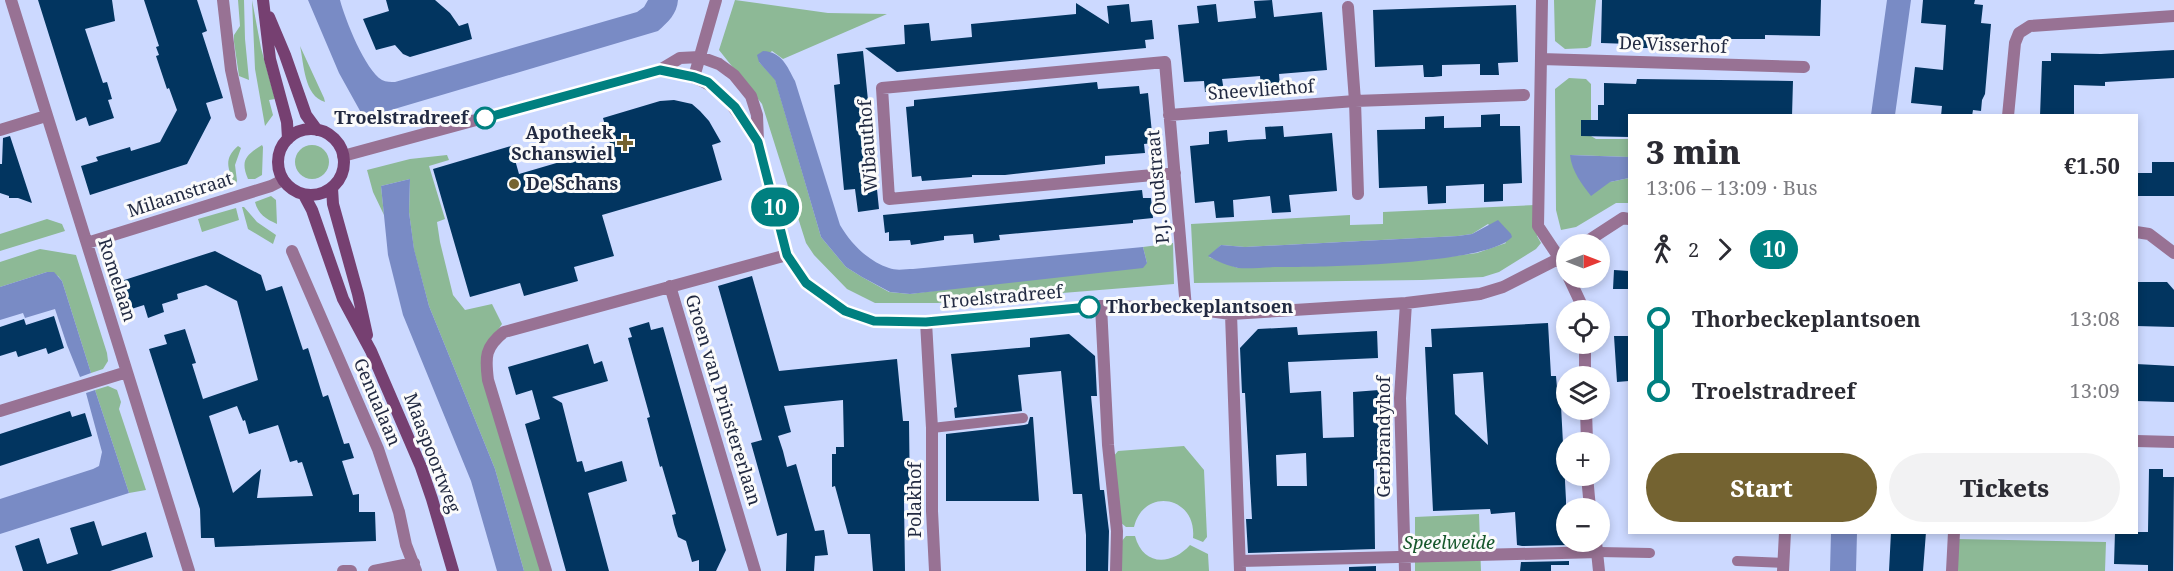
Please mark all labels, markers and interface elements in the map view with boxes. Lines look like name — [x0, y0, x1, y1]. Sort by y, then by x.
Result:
street label: De Visserhof — [1619, 30, 1729, 58]
street label: Sneevliethof — [1207, 73, 1316, 105]
street label: Wibauthof — [852, 98, 882, 193]
place label: Troelstradreef — [334, 105, 470, 129]
marker: Troelstradreef — [474, 107, 496, 129]
place label: Apotheek Schanswiel — [511, 120, 614, 165]
street label: P.J. Oudstraat — [1140, 129, 1174, 245]
text: 3 min — [1646, 129, 1741, 174]
marker: Apotheek Schanswiel — [618, 136, 632, 150]
text: €1.50 — [2064, 150, 2120, 180]
street label: Milaanstraat — [124, 166, 235, 222]
place label: De Schans — [526, 171, 619, 195]
text: 13:06 – 13:09 · Bus — [1646, 174, 1817, 201]
marker: De Schans — [507, 177, 521, 191]
line badge: 10 — [748, 188, 802, 226]
text: 10 — [763, 193, 787, 221]
icon: walk — [1646, 233, 1679, 266]
icon: forward — [1708, 233, 1741, 266]
north arrow — [1556, 234, 1610, 288]
map controls — [1556, 234, 1610, 552]
street label: Romelaan — [93, 235, 143, 325]
text: 10 — [1762, 235, 1786, 263]
text: 2 — [1688, 236, 1699, 263]
street label: Troelstradreef — [938, 279, 1065, 313]
street label: Groen van Prinstererlaan — [680, 291, 768, 508]
place label: Thorbeckeplantsoen — [1106, 294, 1293, 318]
marker: Thorbeckeplantsoen — [1078, 296, 1100, 318]
button: locate — [1556, 300, 1610, 354]
text: Thorbeckeplantsoen — [1692, 303, 1921, 333]
text: 13:08 — [2070, 305, 2120, 332]
street label: Genualaan — [349, 354, 407, 450]
button: layers — [1556, 366, 1610, 420]
street label: Gerbrandyhof — [1371, 375, 1395, 498]
text: Troelstradreef — [1692, 375, 1855, 405]
text: 13:09 — [2070, 377, 2120, 404]
street label: Maaspoortweg — [399, 389, 467, 516]
button: + — [1556, 432, 1610, 486]
button: Start — [1646, 453, 1877, 522]
button: Tickets — [1889, 453, 2120, 522]
street label: Polakhof — [902, 461, 926, 538]
button: − — [1556, 498, 1610, 552]
park label: Speelweide — [1403, 530, 1495, 554]

